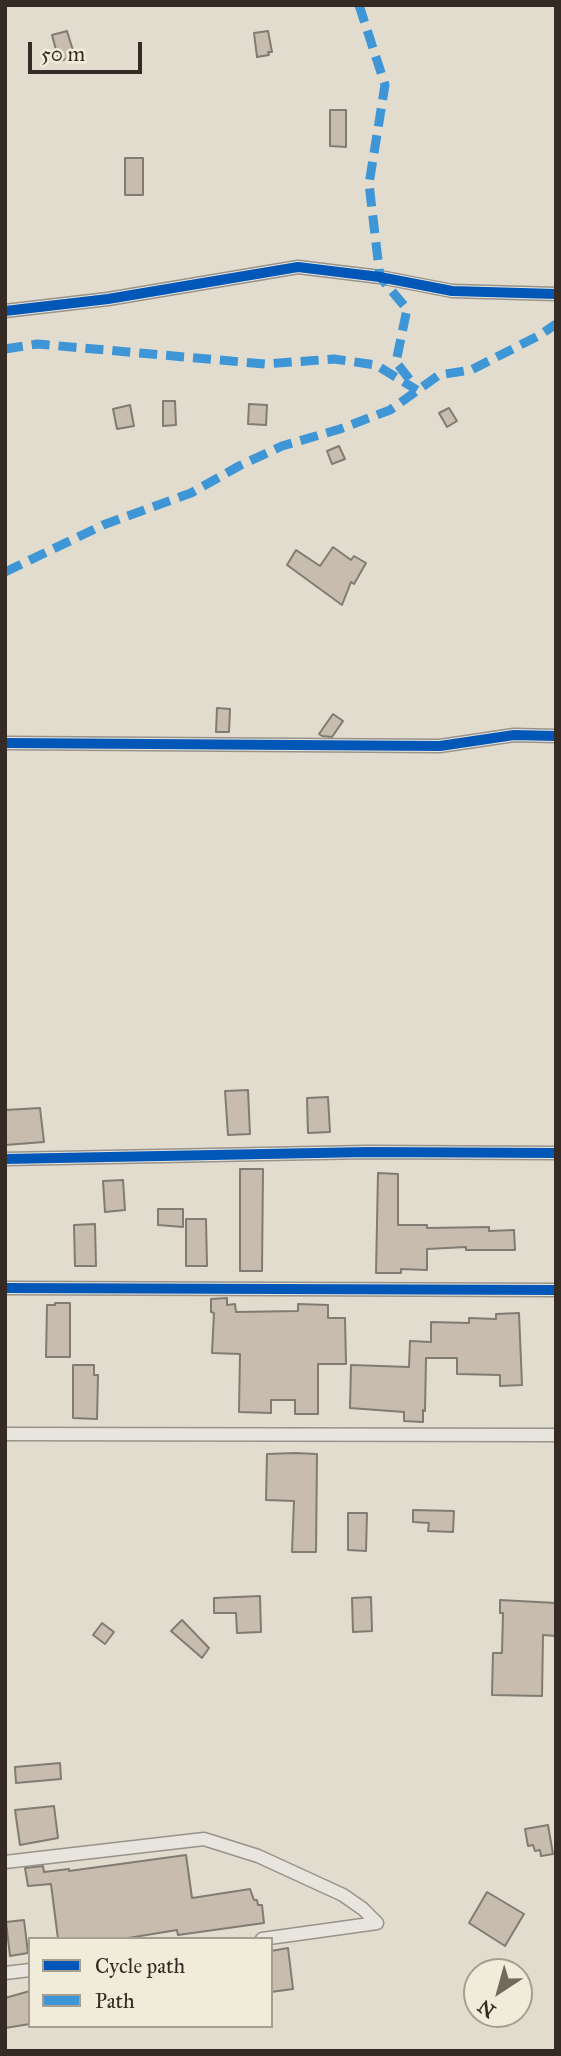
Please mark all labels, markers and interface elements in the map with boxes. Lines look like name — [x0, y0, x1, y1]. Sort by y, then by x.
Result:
scale bar — [32, 28, 145, 72]
text: 50 m — [41, 41, 85, 67]
legend — [28, 1937, 273, 2028]
text: Cycle path — [95, 1953, 185, 1979]
north arrow — [463, 1958, 533, 2028]
text: Path — [95, 1988, 135, 2014]
text: N — [473, 1995, 500, 2023]

